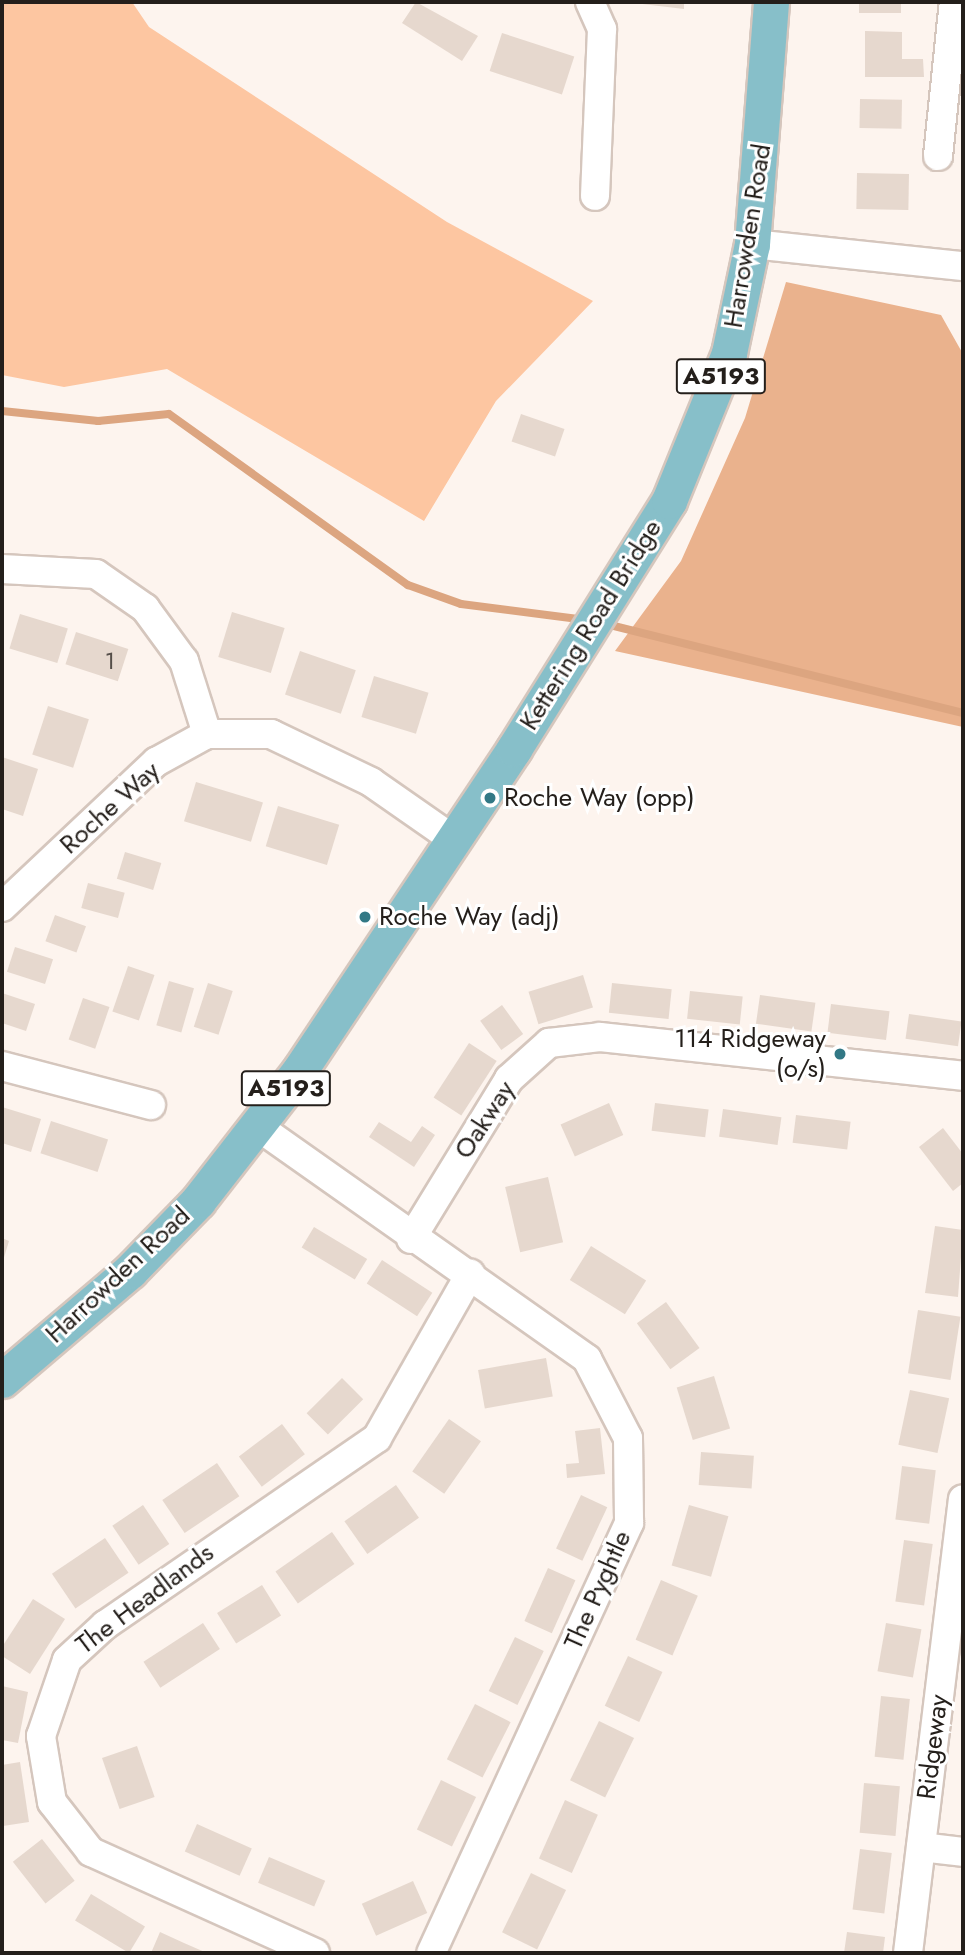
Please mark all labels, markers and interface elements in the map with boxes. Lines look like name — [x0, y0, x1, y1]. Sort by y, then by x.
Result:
street label: Harrowden Road — [718, 142, 778, 330]
road number: A5193 — [676, 356, 766, 396]
street label: Kettering Road Bridge — [514, 514, 668, 736]
house number: 1 — [105, 647, 115, 675]
street label: Roche Way — [54, 755, 166, 861]
place label: Roche Way (opp) — [504, 782, 695, 814]
marker: Roche Way (opp) — [482, 790, 498, 806]
place label: Roche Way (adj) — [379, 901, 560, 933]
marker: Roche Way (adj) — [357, 909, 373, 925]
place label: 114 Ridgeway (o/s) — [674, 1023, 826, 1084]
marker: 114 Ridgeway (o/s) — [832, 1046, 848, 1062]
road number: A5193 — [240, 1068, 332, 1108]
street label: Oakway — [448, 1075, 522, 1165]
street label: Harrowden Road — [39, 1200, 197, 1350]
street label: The Pyghtle — [558, 1526, 638, 1654]
street label: The Headlands — [70, 1537, 220, 1661]
street label: Ridgeway — [911, 1693, 955, 1801]

